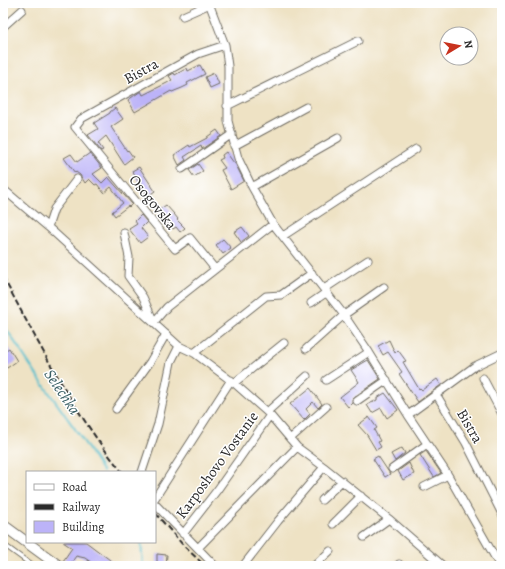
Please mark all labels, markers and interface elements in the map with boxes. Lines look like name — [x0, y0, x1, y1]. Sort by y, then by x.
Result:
north arrow — [439, 26, 479, 66]
text: N — [460, 39, 476, 50]
street label: Bistra — [120, 53, 162, 89]
street label: Osogovska — [125, 170, 181, 234]
water label: Selechka — [39, 365, 86, 420]
street label: Bistra — [452, 405, 488, 447]
street label: Karposhovo Vostanie — [171, 407, 263, 523]
legend — [26, 471, 156, 543]
text: Road — [62, 479, 88, 495]
text: Railway — [62, 499, 101, 515]
text: Building — [62, 519, 104, 535]

